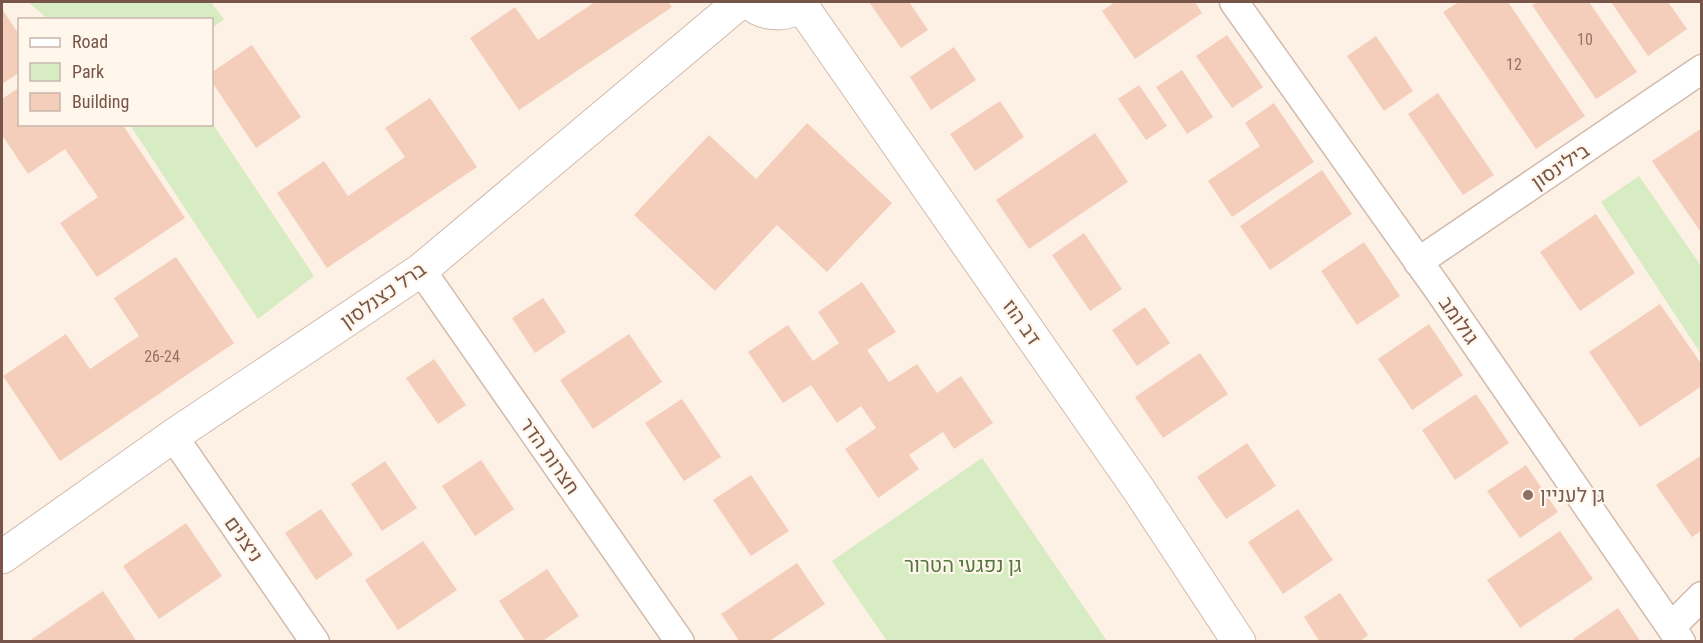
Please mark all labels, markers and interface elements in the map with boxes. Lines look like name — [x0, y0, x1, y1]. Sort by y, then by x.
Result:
legend — [18, 18, 213, 126]
house number: 10 — [1577, 30, 1593, 49]
text: Road — [72, 31, 108, 52]
house number: 12 — [1506, 55, 1522, 74]
text: Park — [72, 61, 104, 82]
text: Building — [72, 91, 129, 112]
street label: בילינסון — [1527, 138, 1594, 194]
street label: ברל כצנלסון — [336, 257, 431, 333]
street label: גולומב — [1434, 291, 1484, 349]
street label: דב הוז — [998, 295, 1046, 349]
house number: 26-24 — [144, 347, 180, 366]
street label: חצרות הדר — [515, 413, 585, 499]
place label: גן לעניין — [1540, 483, 1605, 507]
marker: גן לעניין — [1521, 488, 1535, 502]
street label: ניצנים — [220, 512, 268, 566]
park label: גן נפגעי הטרור — [904, 553, 1022, 577]

